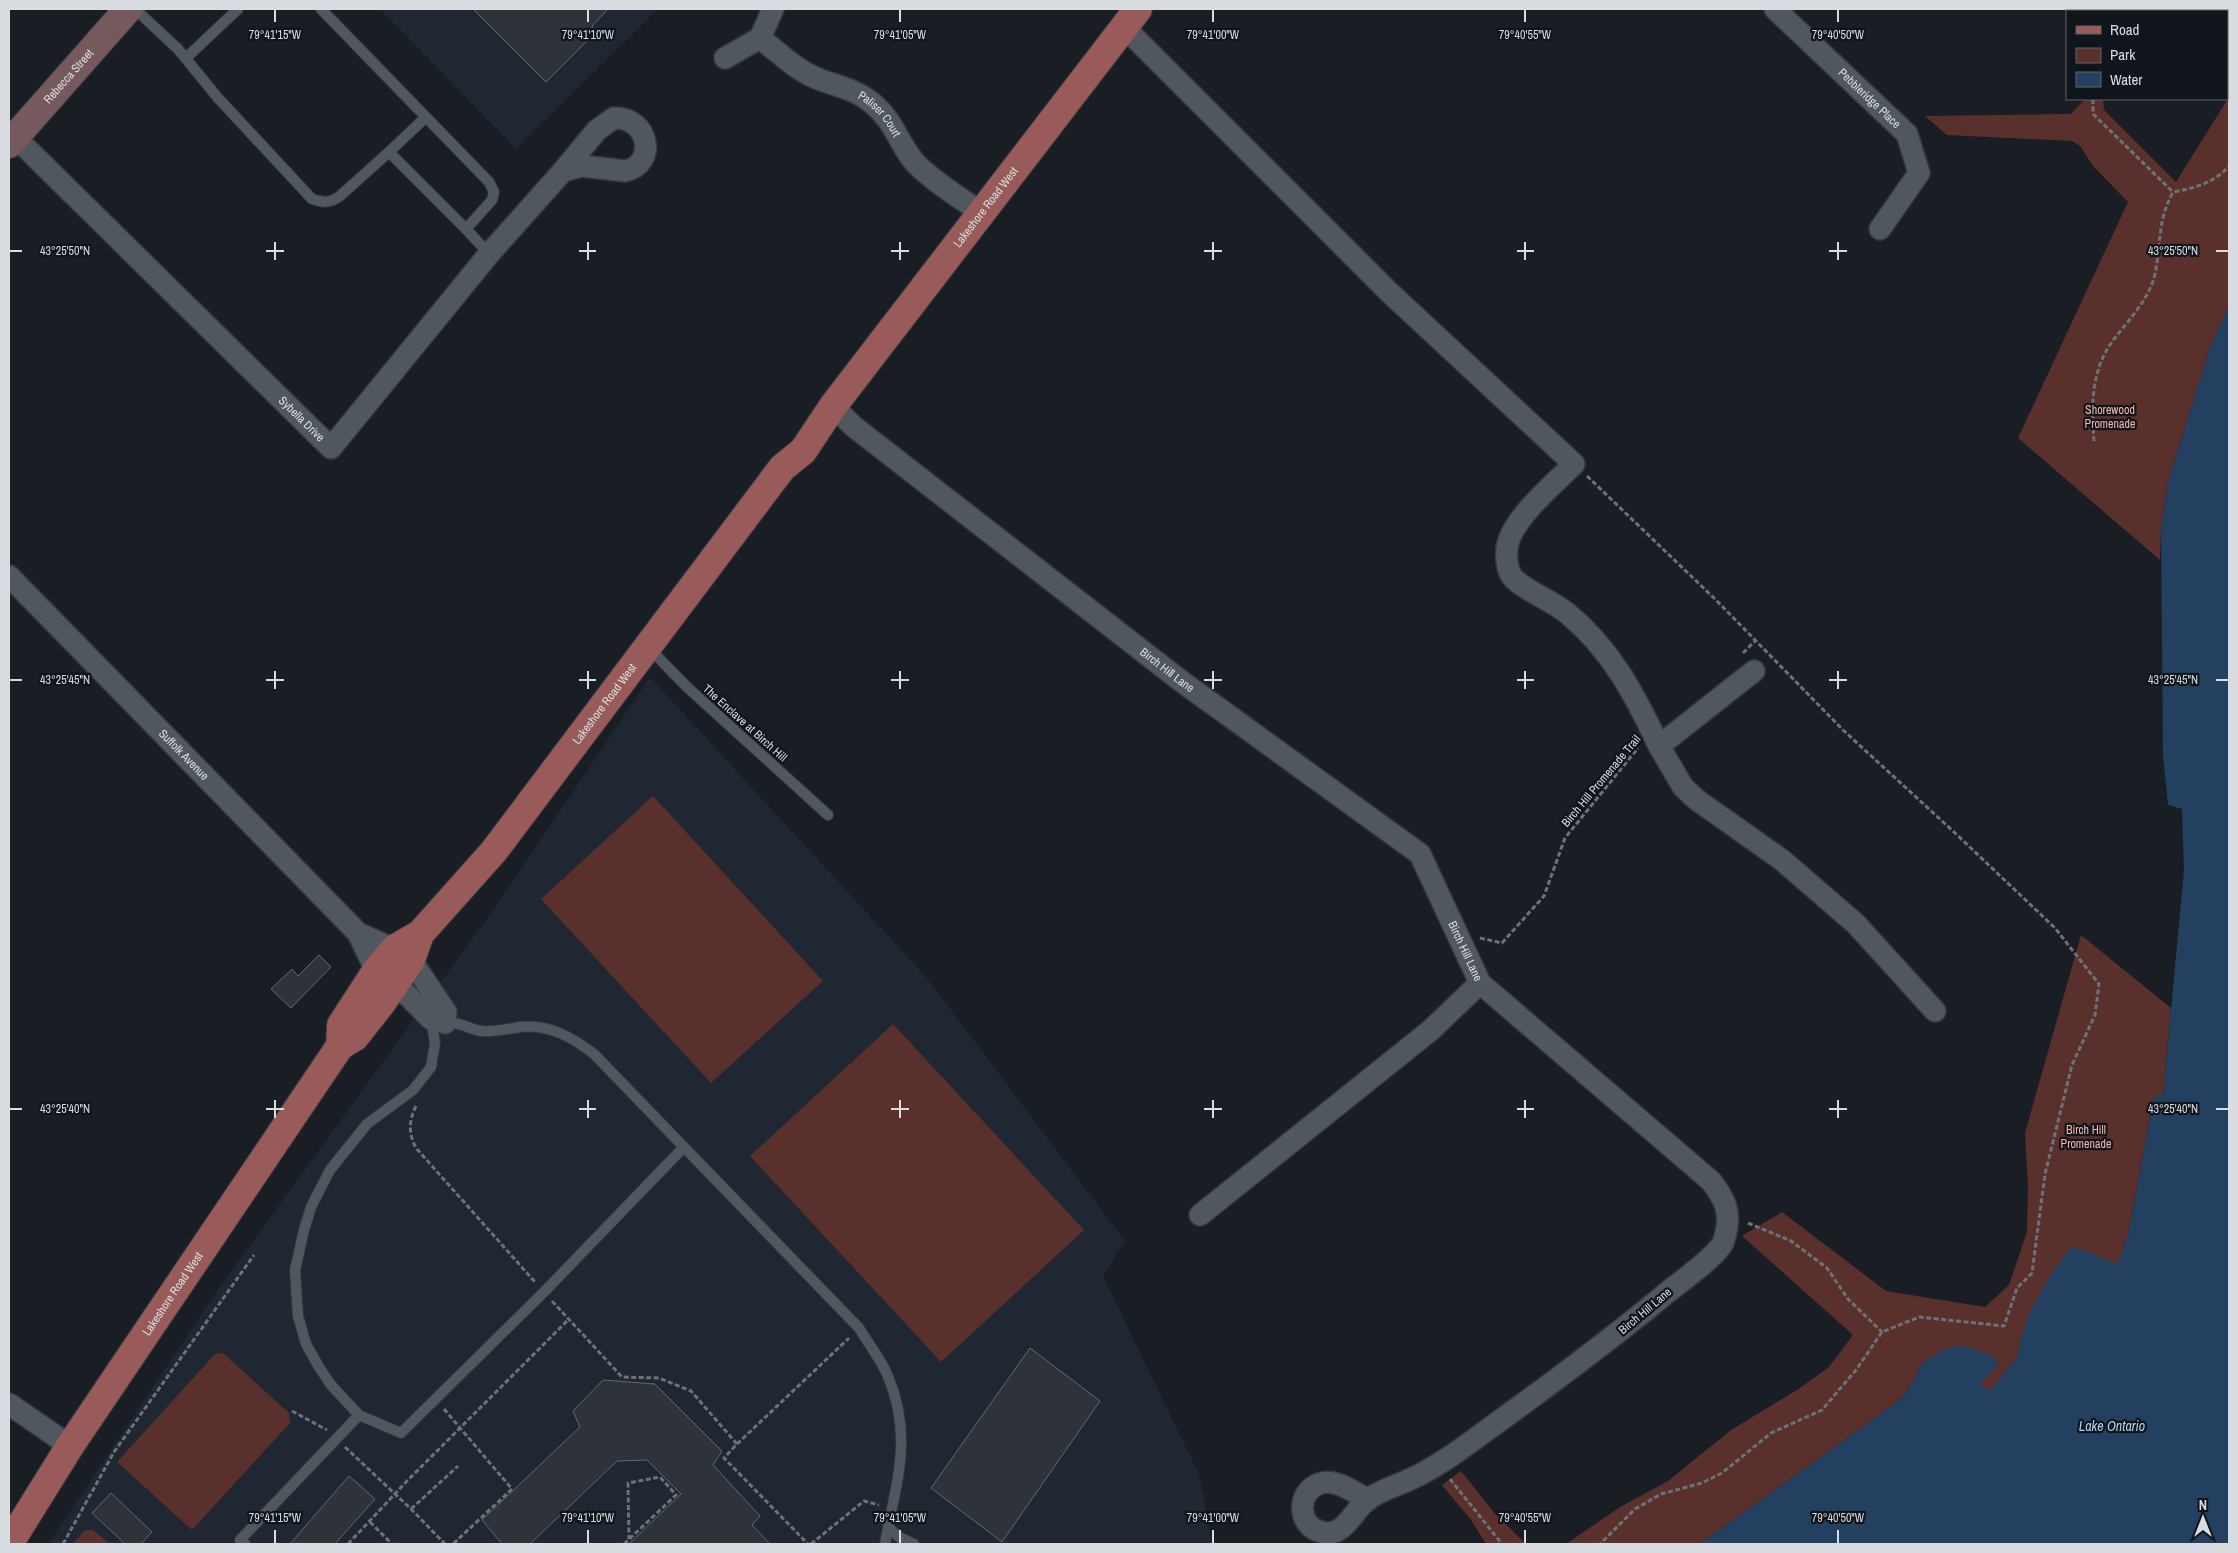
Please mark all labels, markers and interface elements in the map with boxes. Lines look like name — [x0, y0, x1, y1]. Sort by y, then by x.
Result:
legend — [2066, 10, 2228, 100]
text: Road — [2110, 19, 2139, 40]
text: 79°41'15"W — [249, 27, 302, 43]
text: 79°41'10"W — [562, 27, 615, 43]
text: 79°41'05"W — [874, 27, 927, 43]
text: 79°41'00"W — [1187, 27, 1240, 43]
text: 79°40'55"W — [1499, 27, 1552, 43]
text: 79°40'50"W — [1812, 27, 1865, 43]
text: Park — [2110, 44, 2136, 65]
street label: Rebecca Street — [40, 46, 97, 107]
street label: Pebbleridge Place — [1835, 65, 1904, 132]
text: Water — [2110, 69, 2142, 90]
street label: Paliser Court — [855, 87, 905, 140]
street label: Lakeshore Road West — [950, 164, 1022, 251]
text: 43°25'50"N — [40, 243, 90, 259]
text: 43°25'50"N — [2148, 243, 2198, 259]
street label: Sybella Drive — [275, 393, 328, 445]
park label: Shorewood Promenade — [2085, 402, 2135, 432]
street label: Birch Hill Lane — [1137, 644, 1198, 696]
street label: Lakeshore Road West — [569, 660, 640, 748]
text: 43°25'45"N — [40, 672, 90, 688]
text: 43°25'45"N — [2148, 672, 2198, 688]
street label: The Enclave at Birch Hill — [699, 681, 791, 765]
street label: Suffolk Avenue — [155, 726, 212, 784]
street label: Birch Hill Promenade Trail — [1558, 732, 1644, 830]
street label: Birch Hill Lane — [1444, 919, 1486, 984]
text: 43°25'40"N — [40, 1101, 90, 1117]
text: 43°25'40"N — [2148, 1101, 2198, 1117]
park label: Birch Hill Promenade — [2061, 1122, 2111, 1152]
street label: Lakeshore Road West — [139, 1249, 207, 1339]
street label: Birch Hill Lane — [1615, 1284, 1675, 1338]
water label: Lake Ontario — [2079, 1417, 2145, 1435]
north arrow — [2178, 1493, 2228, 1543]
text: N — [2199, 1496, 2207, 1514]
text: 79°41'15"W — [249, 1510, 302, 1526]
text: 79°41'10"W — [562, 1510, 615, 1526]
text: 79°41'05"W — [874, 1510, 927, 1526]
text: 79°41'00"W — [1187, 1510, 1240, 1526]
text: 79°40'55"W — [1499, 1510, 1552, 1526]
text: 79°40'50"W — [1812, 1510, 1865, 1526]

